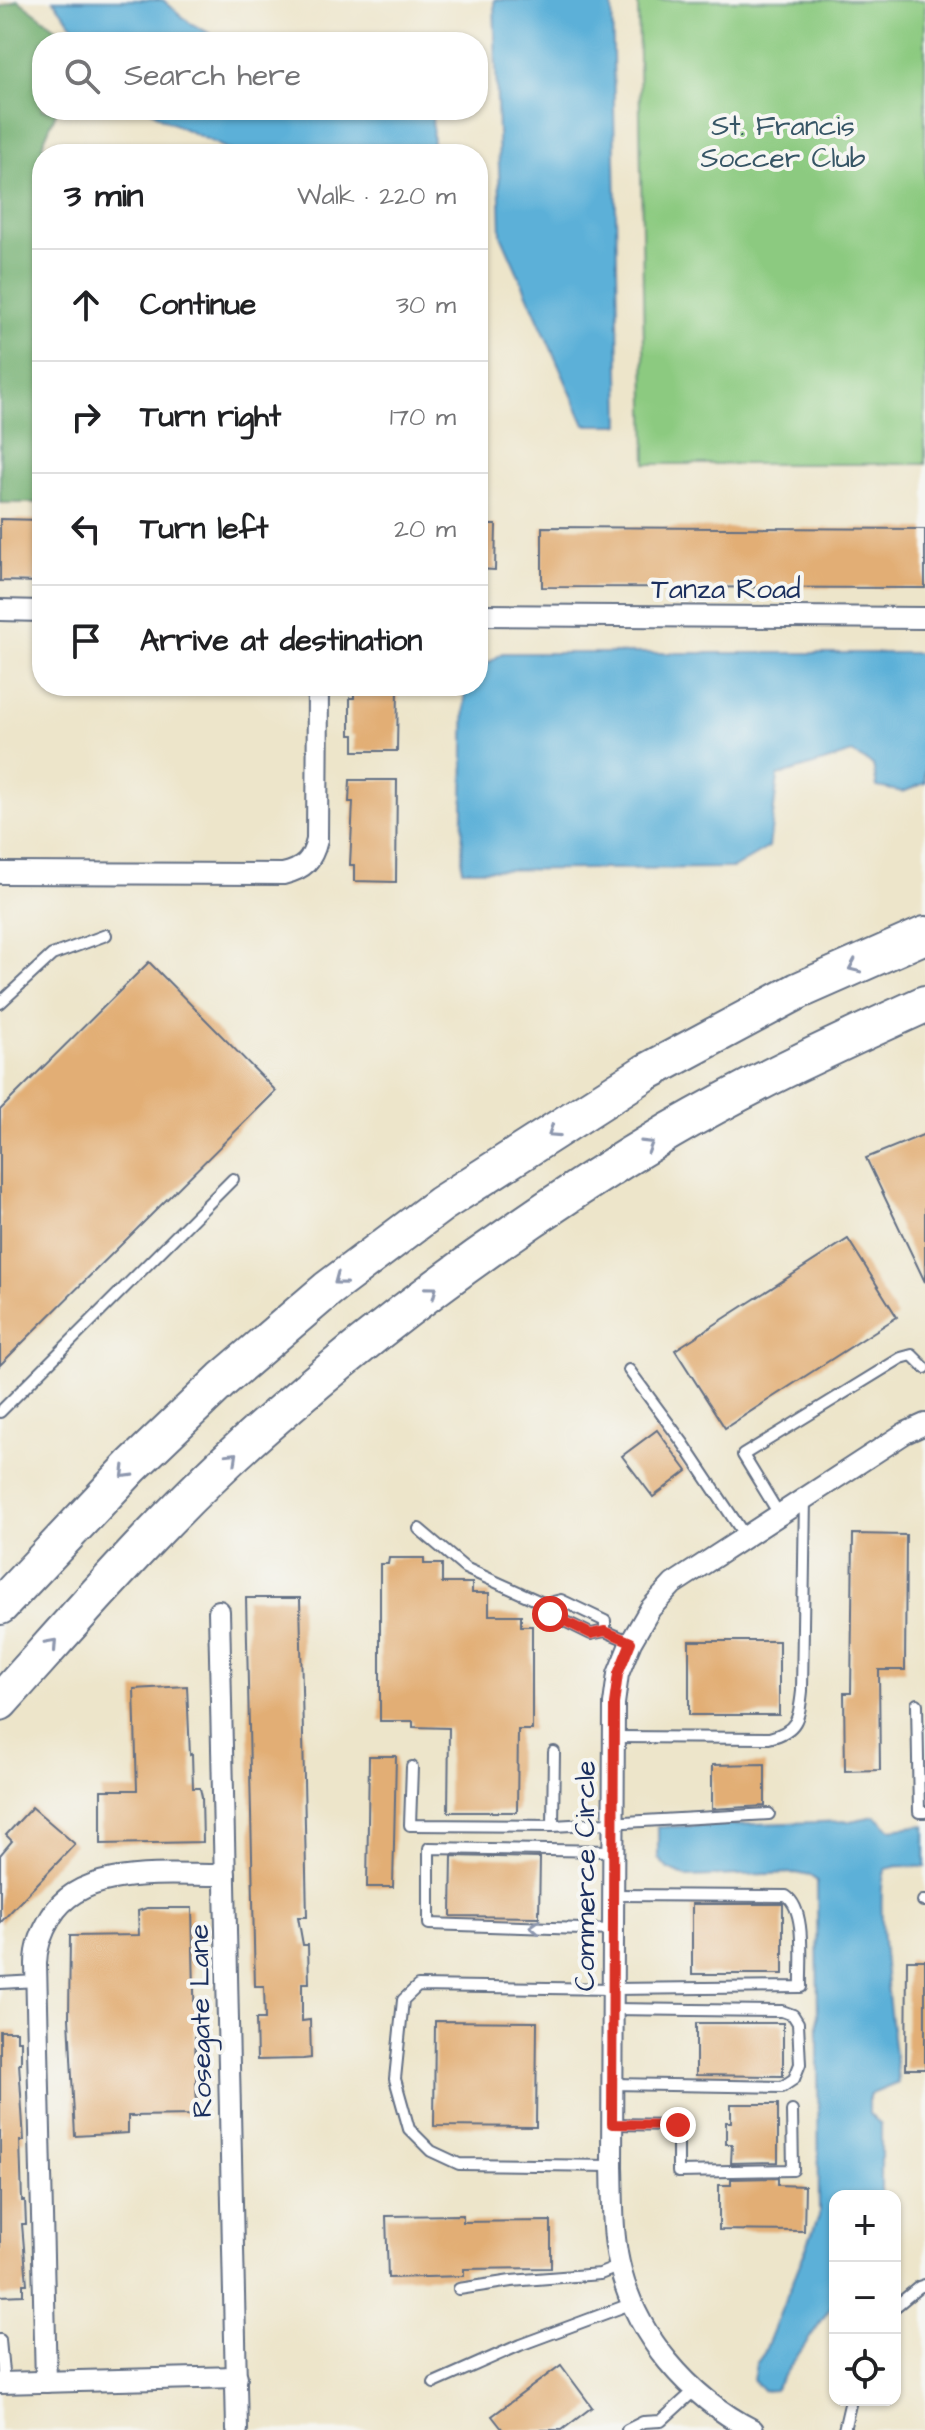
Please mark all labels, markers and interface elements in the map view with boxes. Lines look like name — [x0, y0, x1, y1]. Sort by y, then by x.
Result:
search box — [32, 32, 488, 120]
icon: search — [60, 54, 104, 98]
text: Search here — [124, 55, 301, 97]
park label: St. Francis Soccer Club — [700, 107, 866, 178]
text: 3 min — [64, 172, 144, 220]
text: Walk · 220 m — [297, 178, 456, 214]
icon: ahead — [64, 283, 108, 327]
text: Continue — [140, 284, 256, 326]
text: 30 m — [396, 287, 456, 323]
icon: right — [64, 395, 108, 439]
text: Turn right — [140, 396, 281, 438]
text: 170 m — [390, 399, 456, 435]
icon: left — [64, 507, 108, 551]
text: Turn left — [140, 508, 268, 550]
text: 20 m — [394, 511, 456, 547]
street label: Tanza Road — [651, 570, 801, 609]
icon: arrive — [64, 619, 108, 663]
text: Arrive at destination — [140, 620, 422, 662]
one-way arrow — [847, 957, 862, 973]
one-way arrow — [547, 1123, 561, 1138]
one-way arrow — [639, 1140, 654, 1155]
one-way arrow — [333, 1271, 348, 1285]
one-way arrow — [424, 1286, 438, 1300]
one-way arrow — [224, 1452, 238, 1466]
one-way arrow — [120, 1464, 135, 1478]
route start — [532, 1596, 568, 1632]
one-way arrow — [42, 1638, 57, 1653]
street label: Commerce Circle — [566, 1761, 605, 1991]
one-way arrow — [528, 1919, 541, 1936]
street label: Rosegate Lane — [180, 1924, 223, 2118]
route end — [660, 2107, 696, 2143]
map controls — [829, 2190, 901, 2406]
button: + — [829, 2190, 901, 2262]
button: − — [829, 2262, 901, 2334]
button: locate — [829, 2334, 901, 2406]

